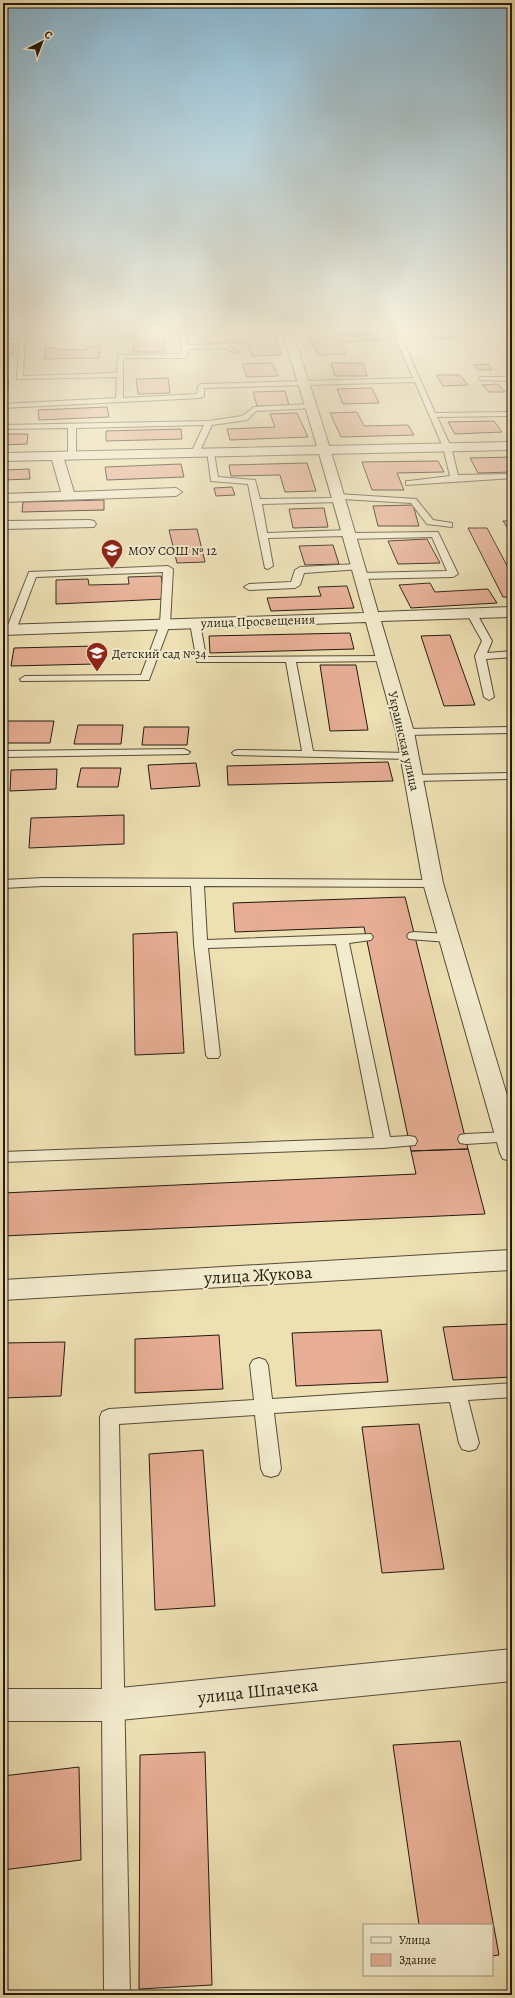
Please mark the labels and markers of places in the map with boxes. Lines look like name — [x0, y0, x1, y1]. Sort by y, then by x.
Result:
school or university icon: МОУ СОШ № 12 — [99, 537, 125, 570]
place label: МОУ СОШ № 12 — [128, 542, 217, 559]
school or university icon: Детский сад №34 — [84, 640, 110, 673]
place label: Детский сад №34 — [112, 645, 206, 662]

